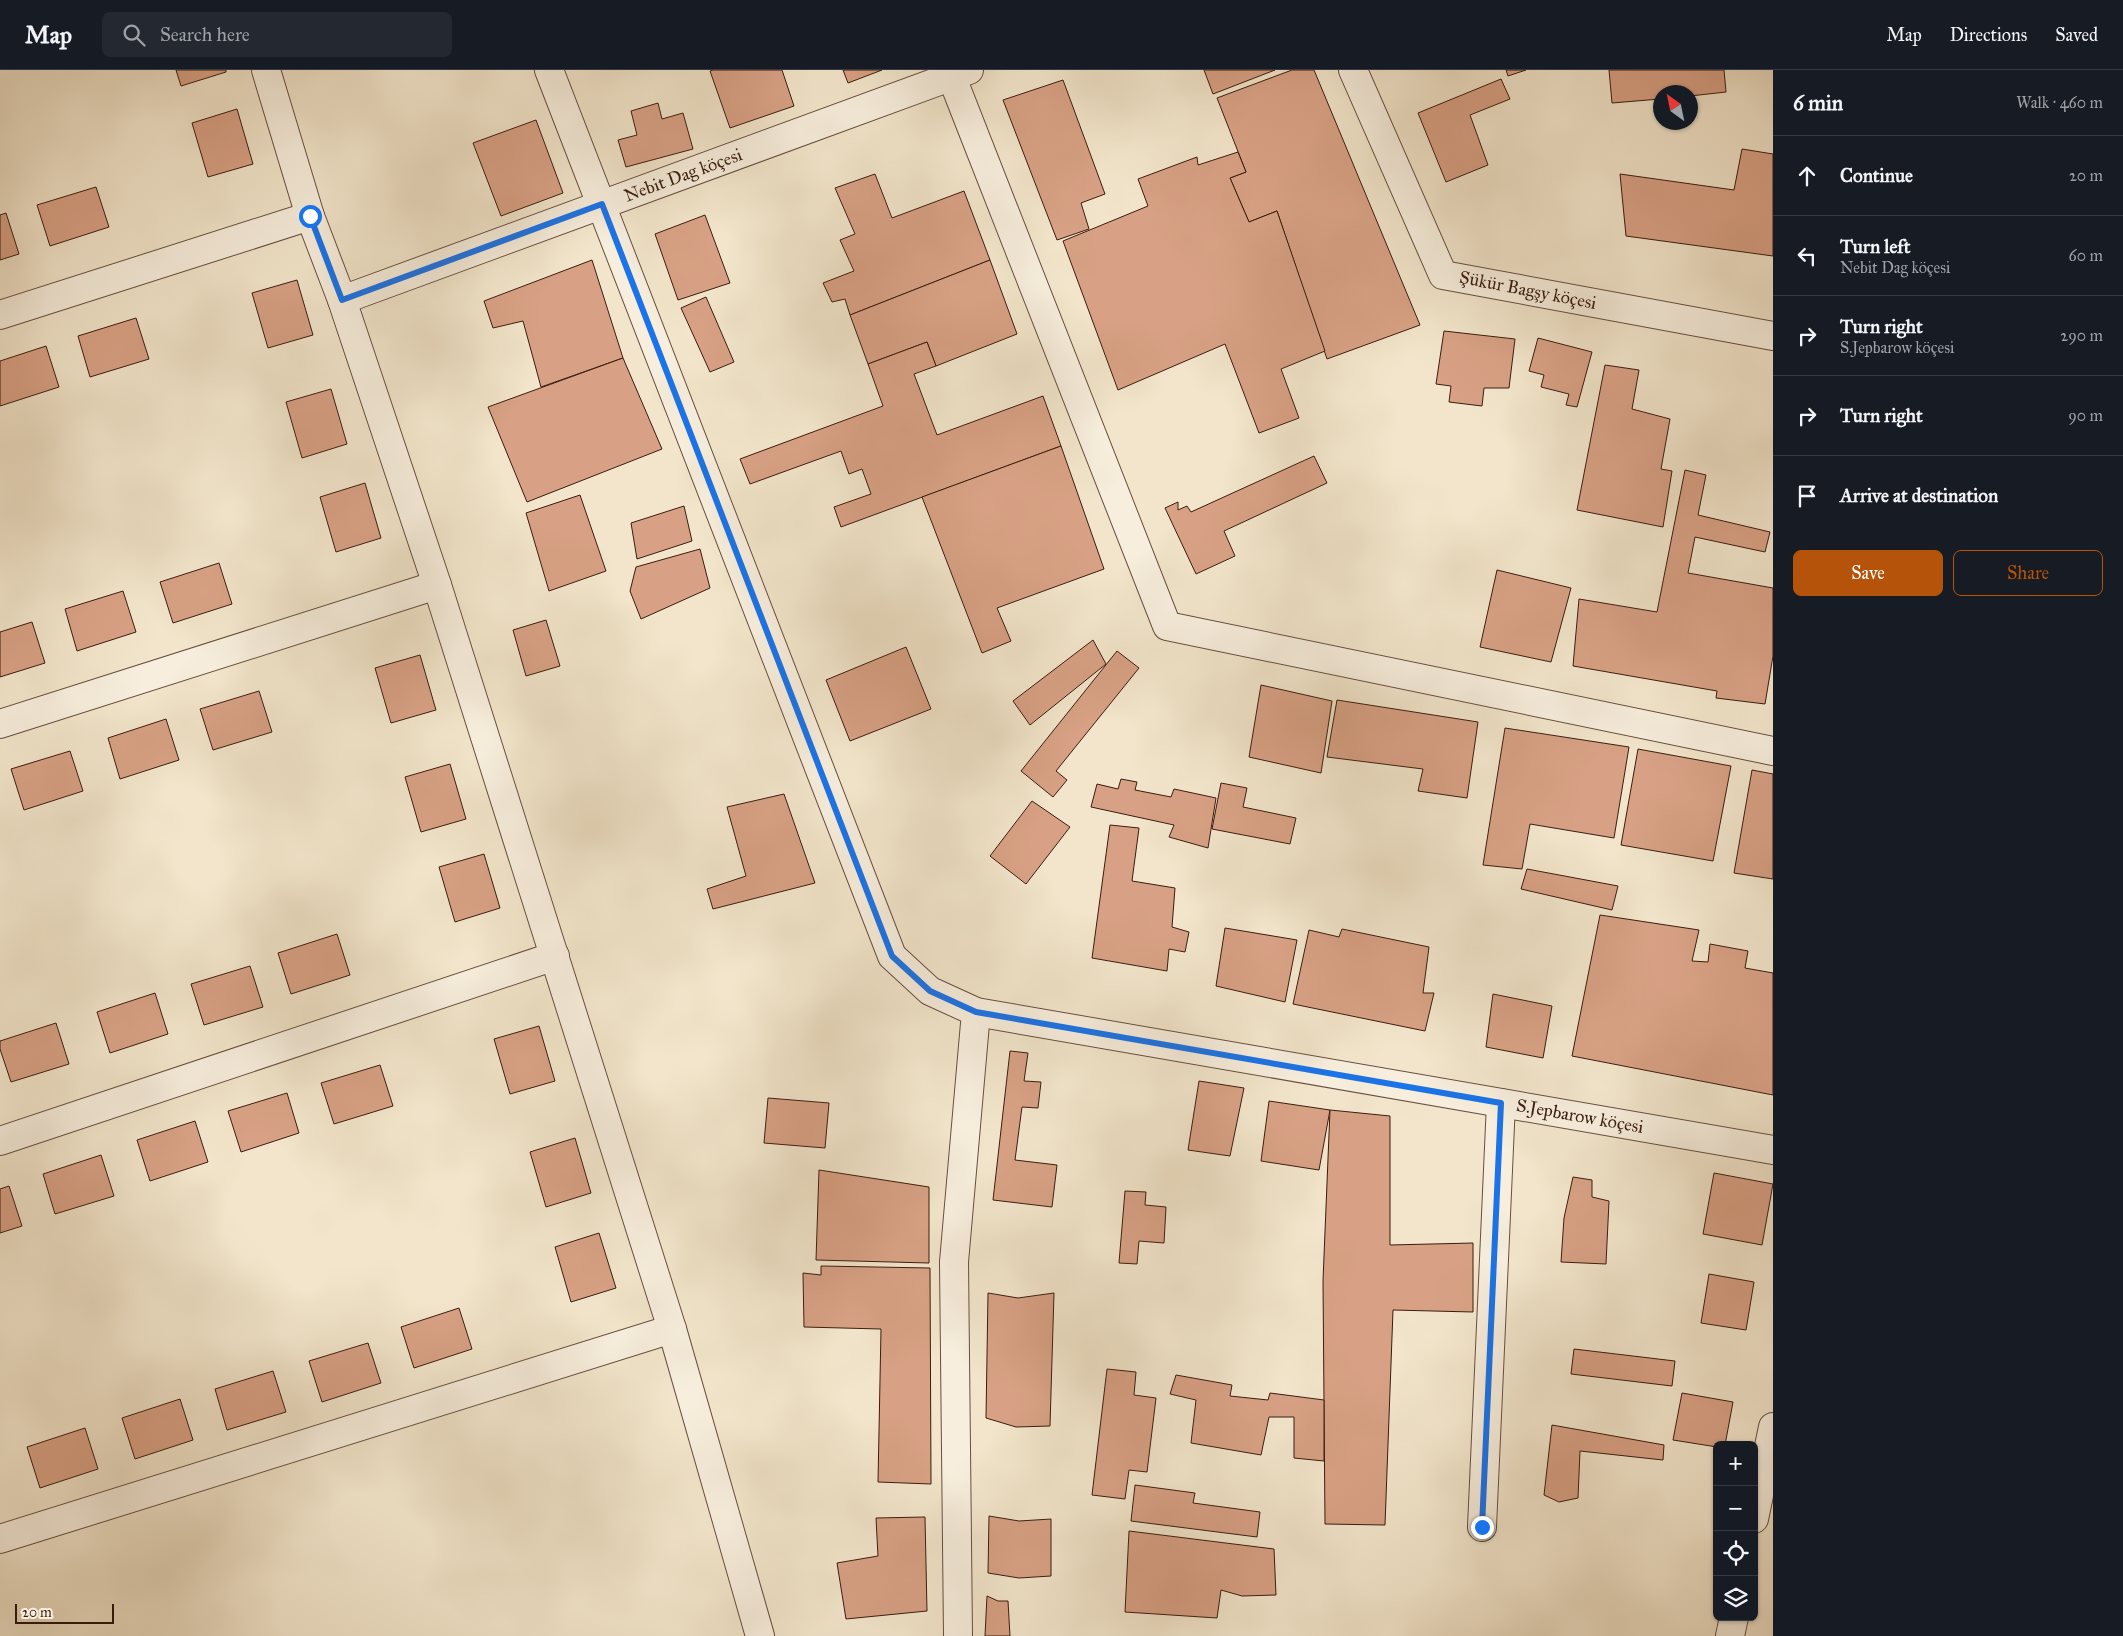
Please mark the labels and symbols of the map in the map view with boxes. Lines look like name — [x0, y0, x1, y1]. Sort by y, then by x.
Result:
north arrow — [1653, 85, 1698, 130]
street label: Nebit Dag köçesi — [621, 143, 746, 208]
route start — [299, 205, 322, 228]
street label: Şükür Bagşy köçesi — [1457, 266, 1599, 315]
street label: S.Jepbarow köçesi — [1515, 1094, 1645, 1139]
route end — [1471, 1516, 1494, 1539]
scale bar — [15, 1601, 114, 1624]

